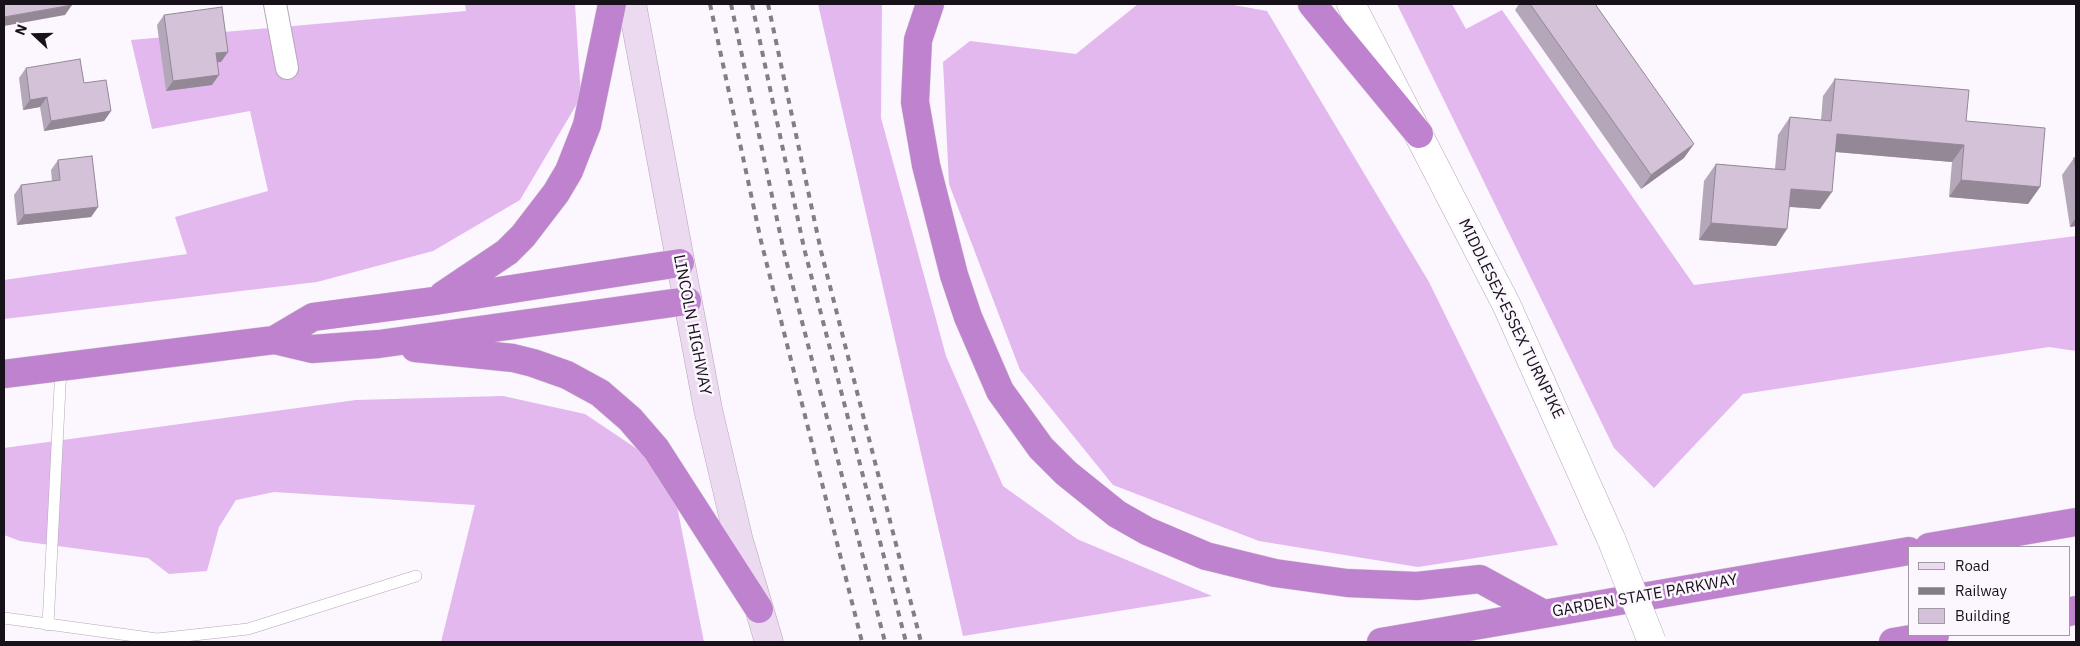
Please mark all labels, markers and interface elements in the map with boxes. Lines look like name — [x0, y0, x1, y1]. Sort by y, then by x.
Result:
north arrow — [10, 10, 60, 60]
text: N — [11, 22, 31, 38]
street label: MIDDLESEX-ESSEX TURNPIKE — [1454, 216, 1568, 422]
street label: LINCOLN HIGHWAY — [669, 253, 715, 397]
legend — [1908, 546, 2070, 636]
text: Road — [1955, 556, 1990, 575]
street label: GARDEN STATE PARKWAY — [1551, 570, 1739, 622]
text: Railway — [1955, 581, 2007, 600]
text: Building — [1955, 606, 2010, 625]

